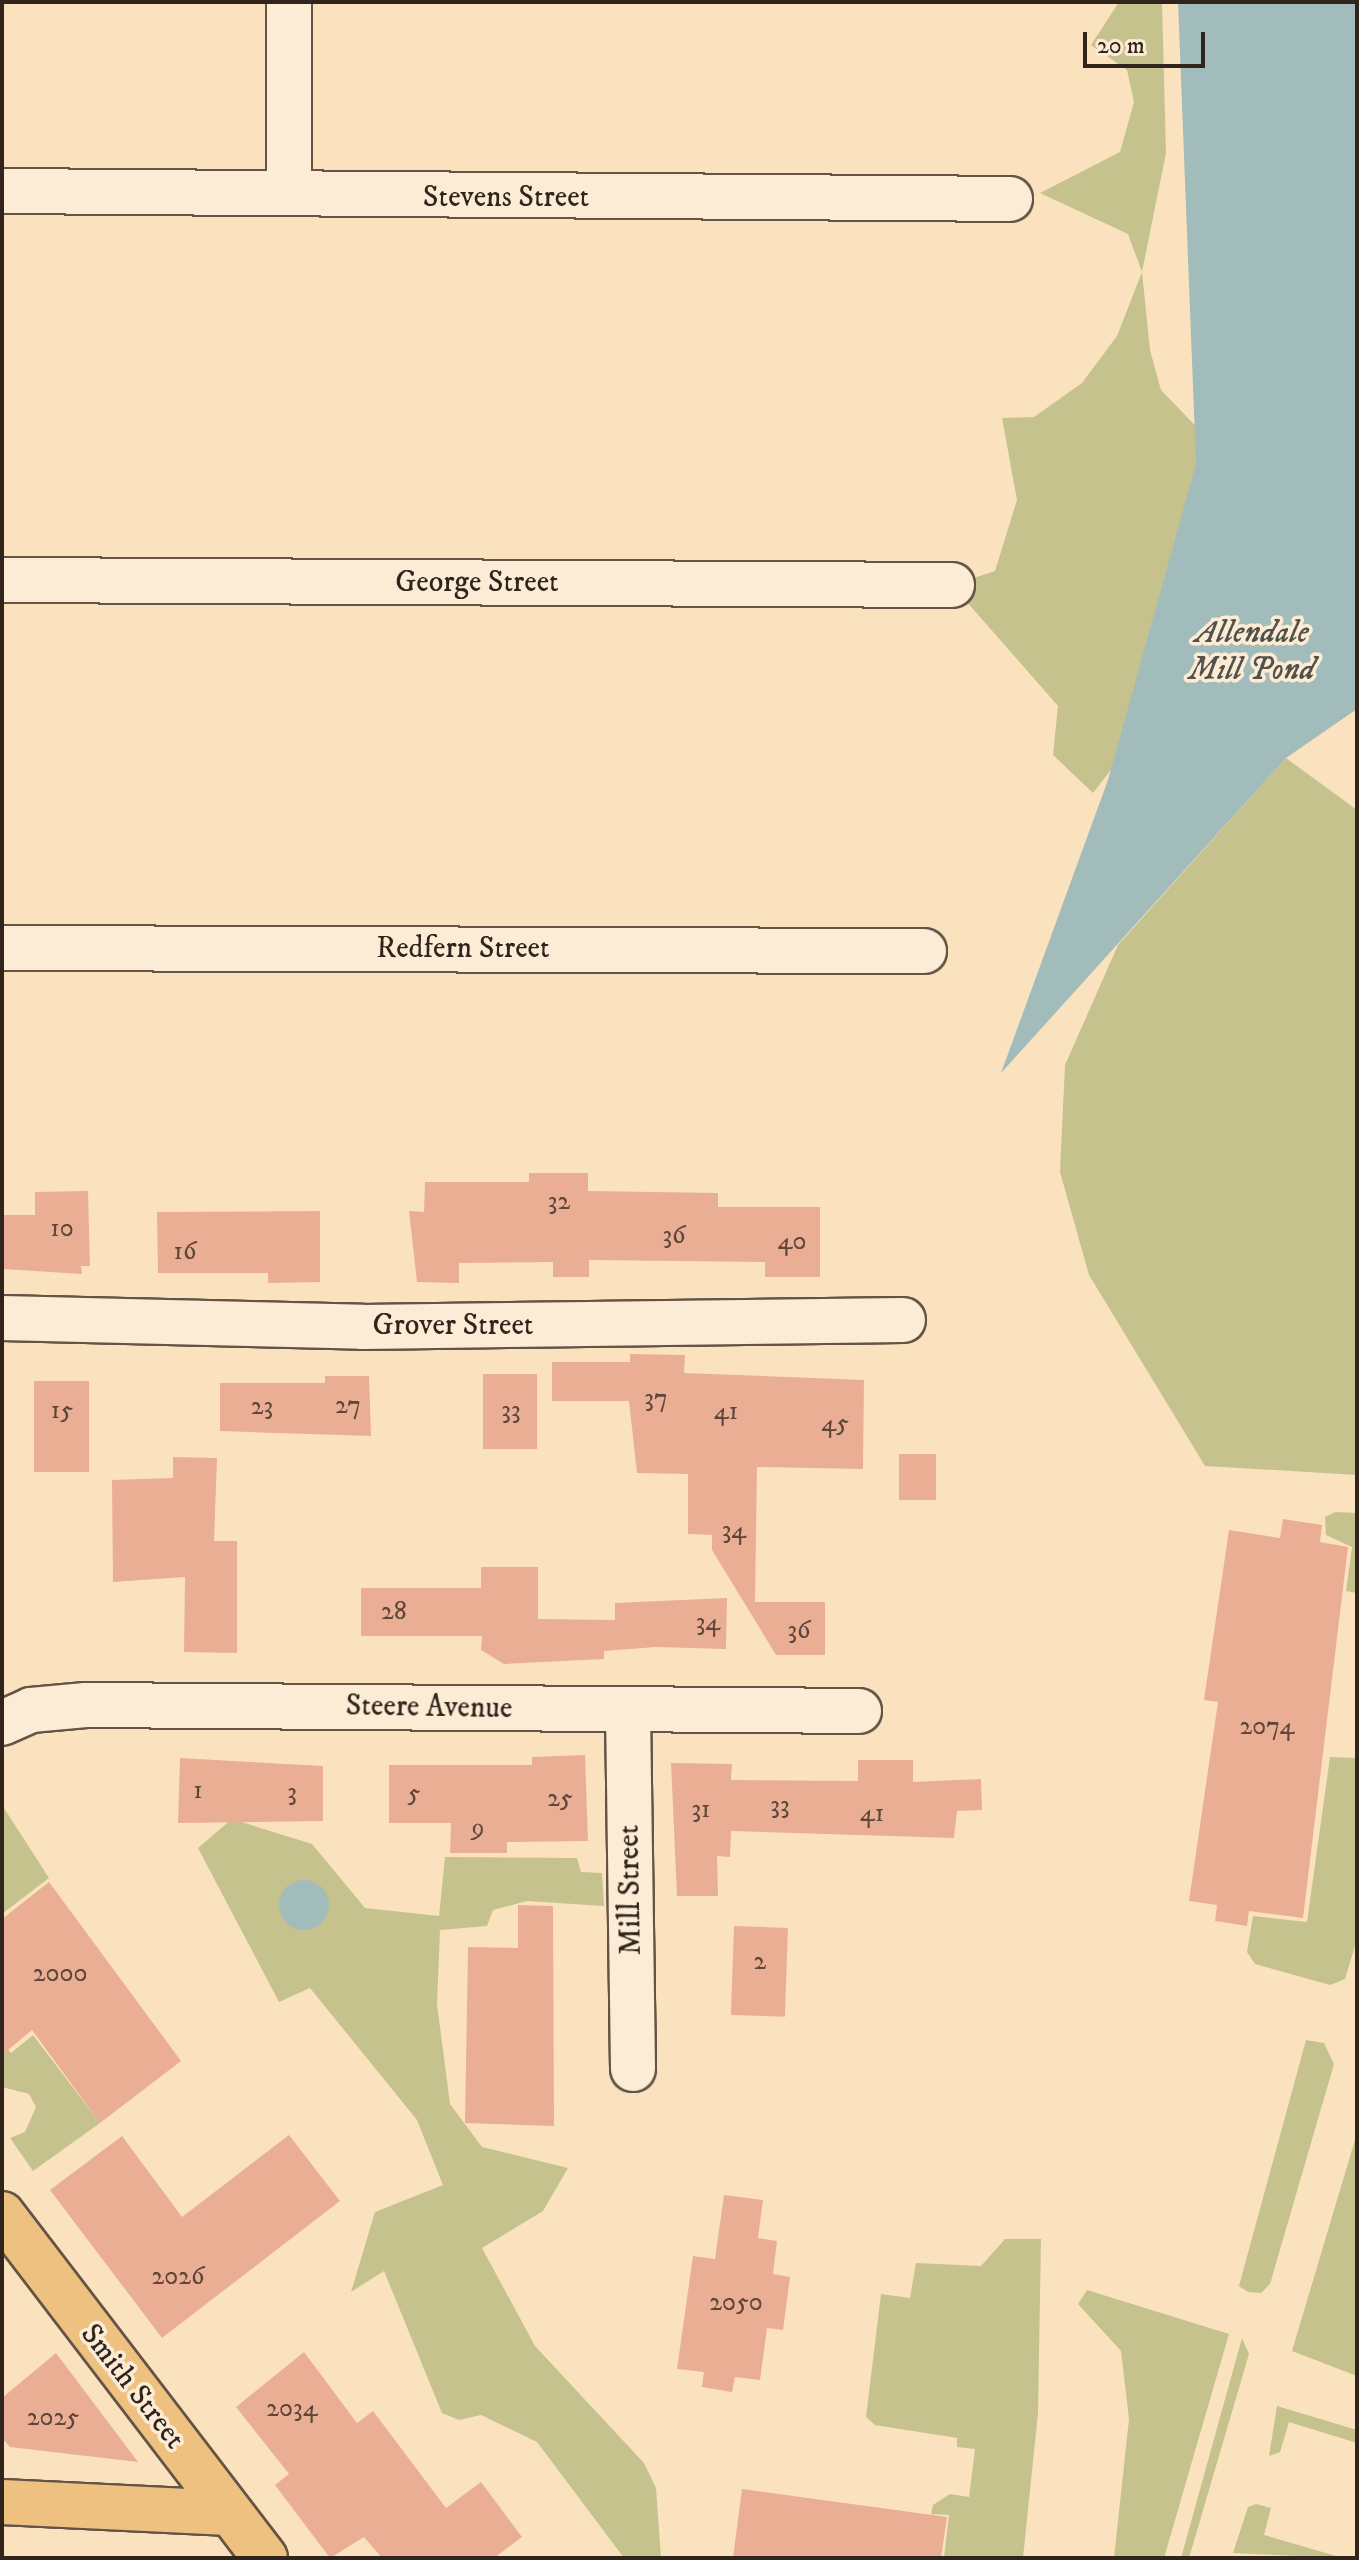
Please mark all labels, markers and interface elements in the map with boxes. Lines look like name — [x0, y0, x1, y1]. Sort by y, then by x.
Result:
scale bar — [1087, 16, 1209, 66]
text: 20 m — [1097, 31, 1145, 61]
street label: Stevens Street — [423, 180, 589, 216]
street label: George Street — [395, 565, 559, 601]
water label: Allendale Mill Pond — [1189, 615, 1315, 690]
street label: Redfern Street — [376, 931, 550, 967]
house number: 32 — [548, 1186, 570, 1218]
house number: 10 — [50, 1213, 74, 1245]
house number: 36 — [662, 1220, 686, 1252]
house number: 40 — [778, 1226, 806, 1258]
house number: 16 — [174, 1236, 196, 1268]
street label: Grover Street — [373, 1308, 533, 1344]
house number: 37 — [644, 1383, 668, 1415]
house number: 27 — [335, 1390, 361, 1422]
house number: 23 — [251, 1391, 273, 1423]
house number: 15 — [51, 1395, 73, 1427]
house number: 33 — [501, 1395, 521, 1427]
house number: 41 — [714, 1396, 738, 1428]
house number: 45 — [821, 1408, 849, 1440]
house number: 34 — [722, 1515, 746, 1547]
house number: 28 — [381, 1596, 407, 1628]
house number: 34 — [696, 1607, 720, 1639]
house number: 36 — [787, 1615, 811, 1647]
street label: Steere Avenue — [345, 1689, 513, 1727]
house number: 2074 — [1240, 1711, 1294, 1743]
house number: 1 — [193, 1775, 203, 1807]
house number: 3 — [287, 1777, 297, 1809]
house number: 5 — [408, 1778, 420, 1810]
house number: 25 — [547, 1783, 573, 1815]
house number: 33 — [770, 1790, 790, 1822]
house number: 31 — [691, 1794, 711, 1826]
house number: 41 — [860, 1798, 884, 1830]
house number: 9 — [472, 1812, 484, 1844]
street label: Mill Street — [612, 1824, 650, 1956]
house number: 2 — [754, 1946, 766, 1978]
house number: 2000 — [33, 1958, 87, 1990]
house number: 2026 — [151, 2261, 205, 2293]
house number: 2050 — [709, 2287, 763, 2319]
street label: Smith Street — [72, 2317, 192, 2457]
house number: 2034 — [266, 2393, 318, 2425]
house number: 2025 — [27, 2402, 79, 2434]

